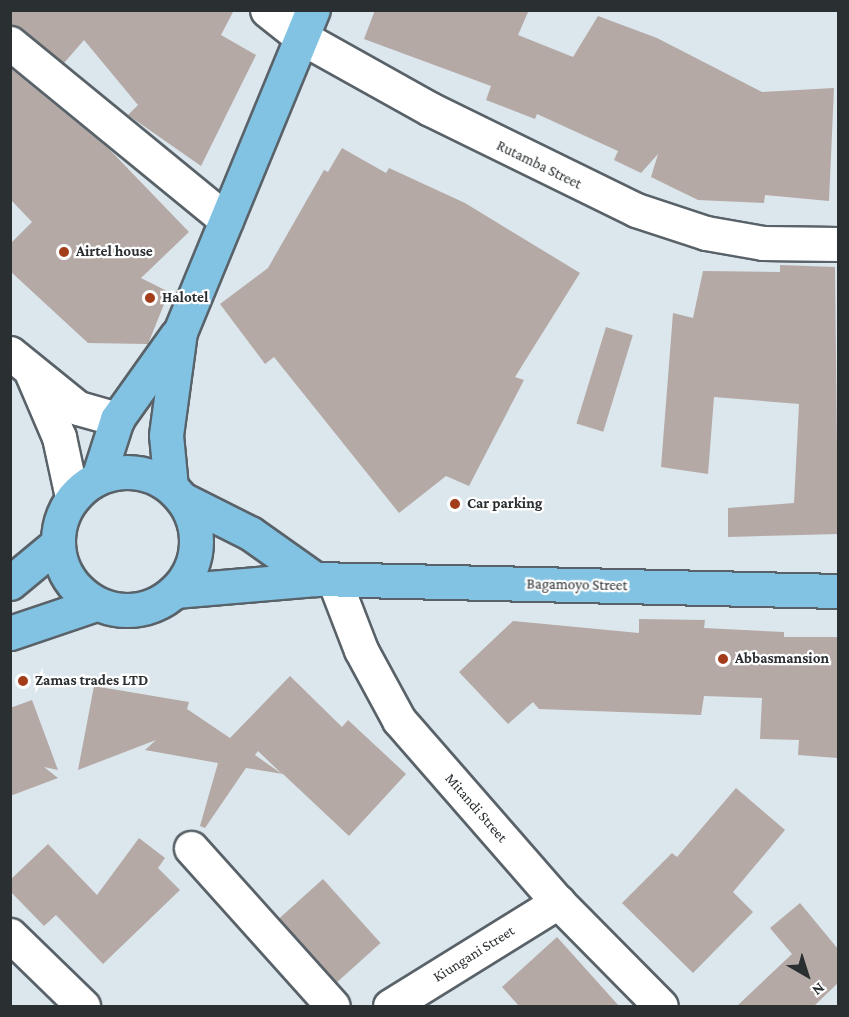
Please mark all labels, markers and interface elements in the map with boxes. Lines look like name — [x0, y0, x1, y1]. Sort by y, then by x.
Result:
street label: Rutamba Street — [493, 137, 585, 193]
place label: Airtel house — [76, 243, 153, 261]
marker: Airtel house — [57, 245, 71, 259]
place label: Halotel — [162, 289, 208, 307]
marker: Halotel — [143, 291, 157, 305]
place label: Car parking — [467, 495, 542, 513]
marker: Car parking — [448, 497, 462, 511]
street label: Bagamoyo Street — [526, 575, 628, 595]
place label: Abbasmansion — [735, 650, 829, 668]
marker: Abbasmansion — [716, 652, 730, 666]
place label: Zamas trades LTD — [35, 672, 148, 690]
marker: Zamas trades LTD — [16, 674, 30, 688]
street label: Mitandi Street — [441, 770, 511, 846]
street label: Kiungani Street — [430, 922, 518, 986]
north arrow — [777, 945, 837, 1005]
text: N — [809, 979, 828, 999]

